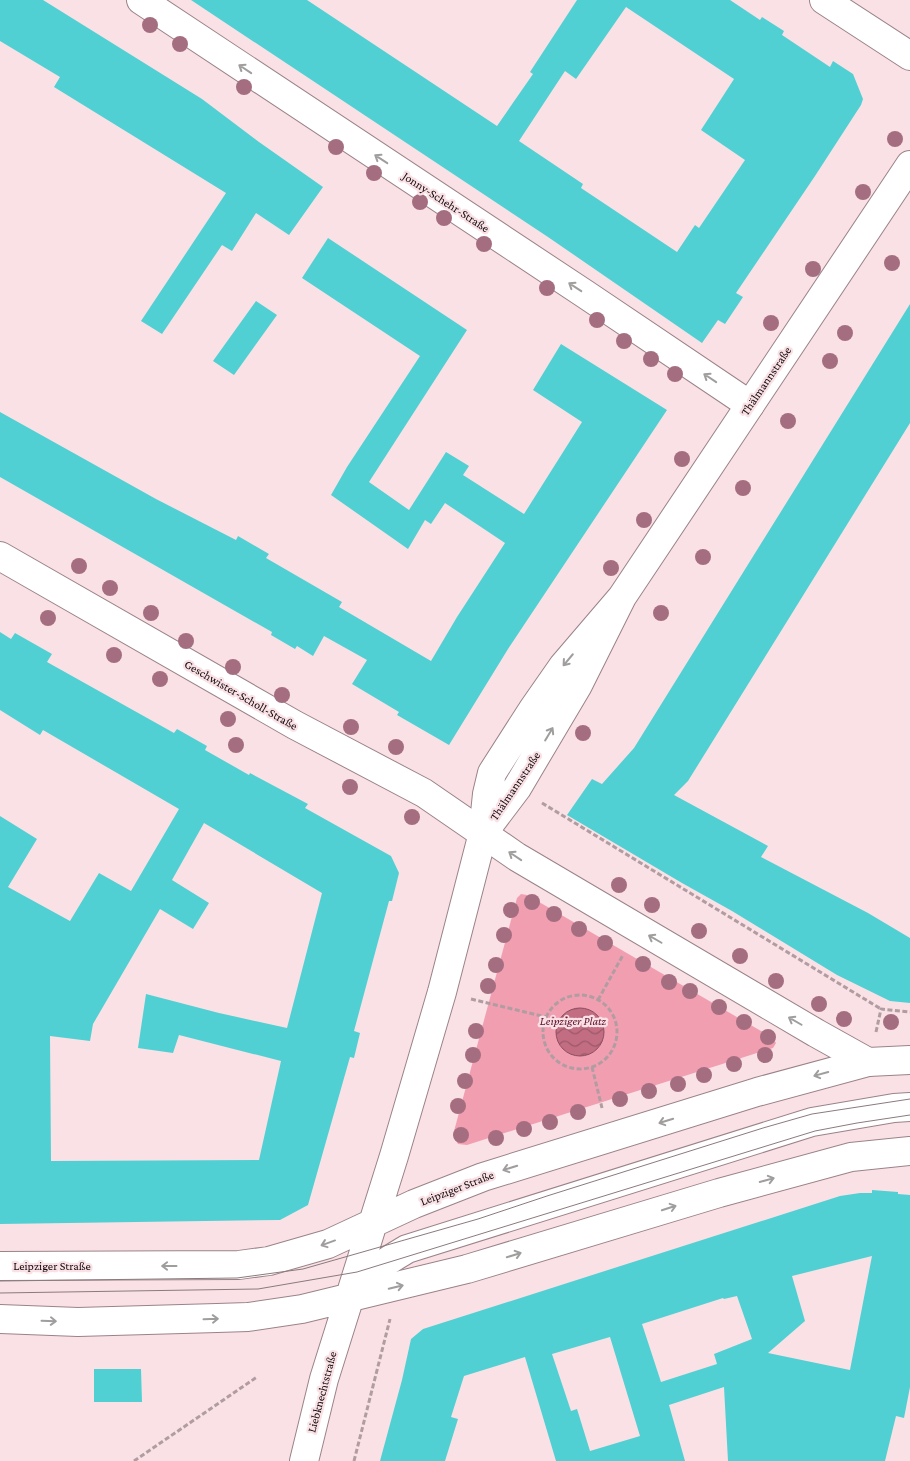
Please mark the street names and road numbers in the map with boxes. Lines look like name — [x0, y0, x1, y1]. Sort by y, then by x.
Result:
street label: Jonny-Schehr-Straße — [399, 168, 492, 235]
street label: Thälmannstraße — [738, 344, 794, 418]
street label: Geschwister-Scholl-Straße — [182, 657, 300, 733]
street label: Thälmannstraße — [487, 749, 543, 823]
street label: Leipziger Straße — [418, 1168, 496, 1208]
street label: Leipziger Straße — [13, 1259, 91, 1273]
street label: Liebknechtstraße — [304, 1350, 340, 1434]

